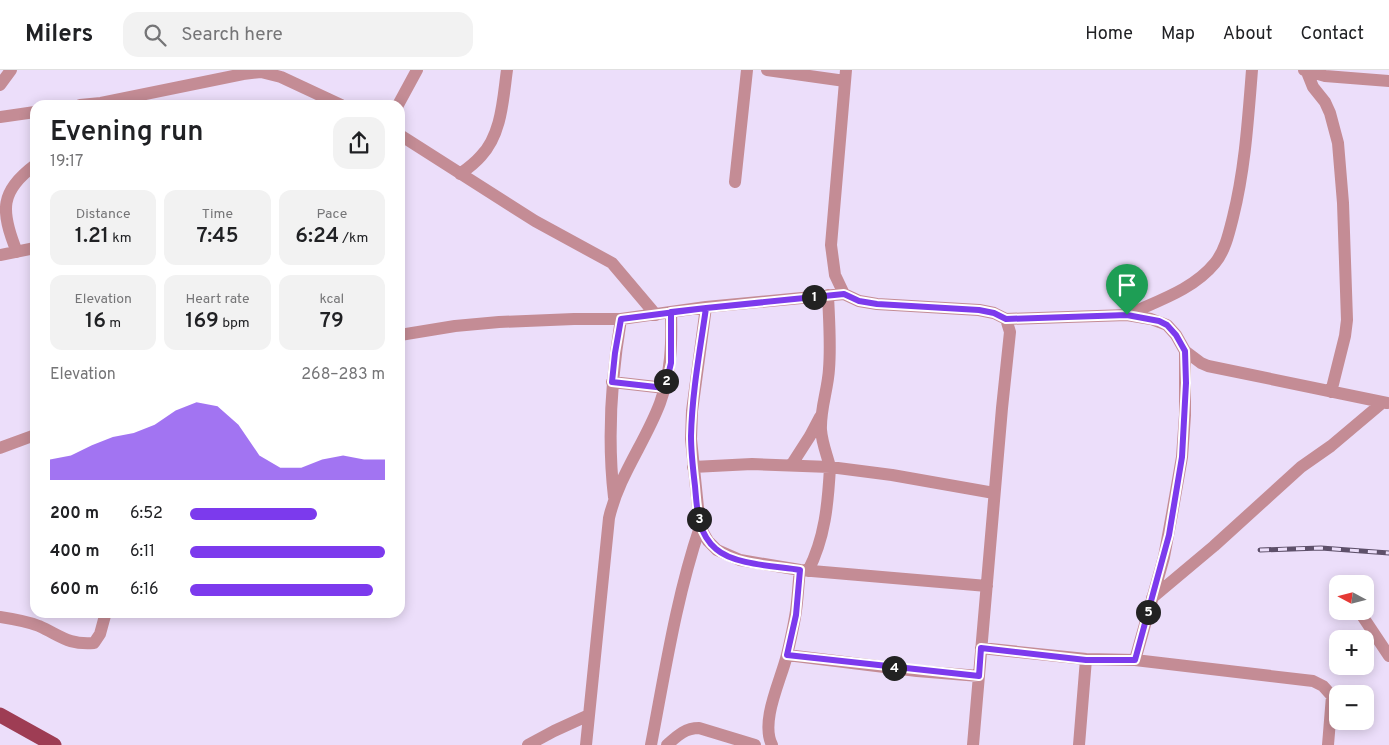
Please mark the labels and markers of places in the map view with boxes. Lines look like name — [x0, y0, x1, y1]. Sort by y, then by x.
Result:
pin — [1106, 264, 1148, 315]
pin: 1 — [802, 284, 826, 310]
pin: 2 — [654, 368, 678, 394]
pin: 3 — [686, 506, 712, 532]
pin: 5 — [1136, 600, 1160, 624]
pin: 4 — [882, 656, 906, 680]

